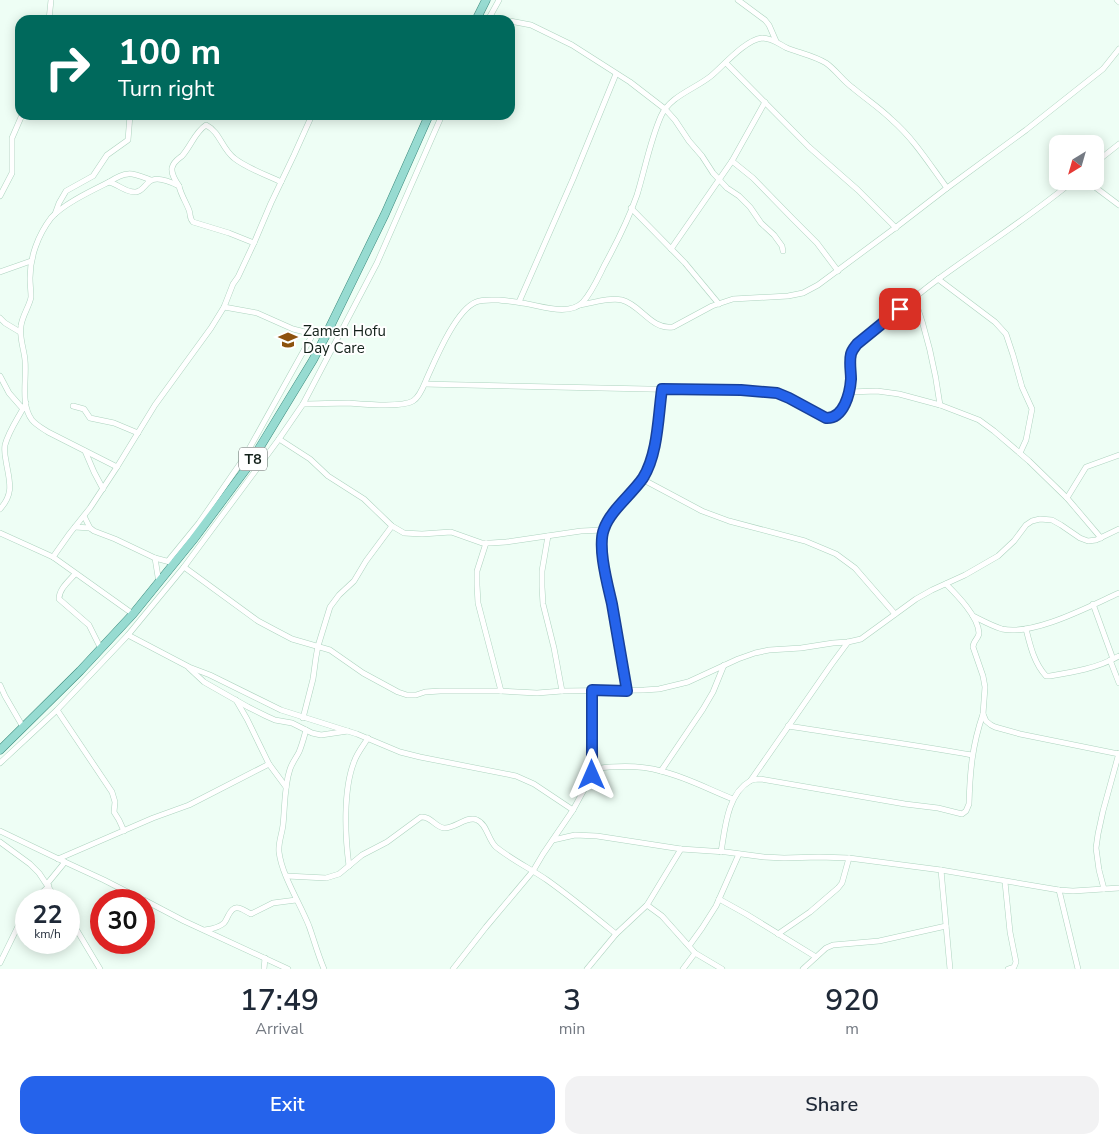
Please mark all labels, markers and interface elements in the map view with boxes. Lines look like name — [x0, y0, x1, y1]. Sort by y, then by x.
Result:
text: 100 m — [118, 29, 221, 76]
icon: right — [35, 35, 100, 100]
text: Turn right — [118, 74, 214, 104]
north arrow — [1049, 135, 1104, 190]
map controls — [1049, 135, 1104, 190]
pin — [879, 288, 921, 330]
icon: arrive — [886, 295, 914, 323]
place label: Zamen Hofu Day Care — [303, 321, 386, 358]
school or university icon: Zamen Hofu Day Care — [277, 329, 299, 351]
road number: T8 — [239, 448, 267, 470]
position arrow — [565, 748, 617, 800]
speed limit sign: 30 — [90, 889, 155, 954]
text: 22 — [32, 898, 63, 932]
text: km/h — [34, 926, 61, 942]
text: 17:49 — [240, 980, 319, 1021]
text: 3 — [563, 980, 581, 1021]
text: 920 — [825, 980, 879, 1021]
text: Arrival — [255, 1018, 303, 1040]
text: min — [559, 1018, 585, 1040]
text: m — [845, 1018, 859, 1040]
button: Exit — [20, 1076, 555, 1134]
button: Share — [565, 1076, 1099, 1134]

